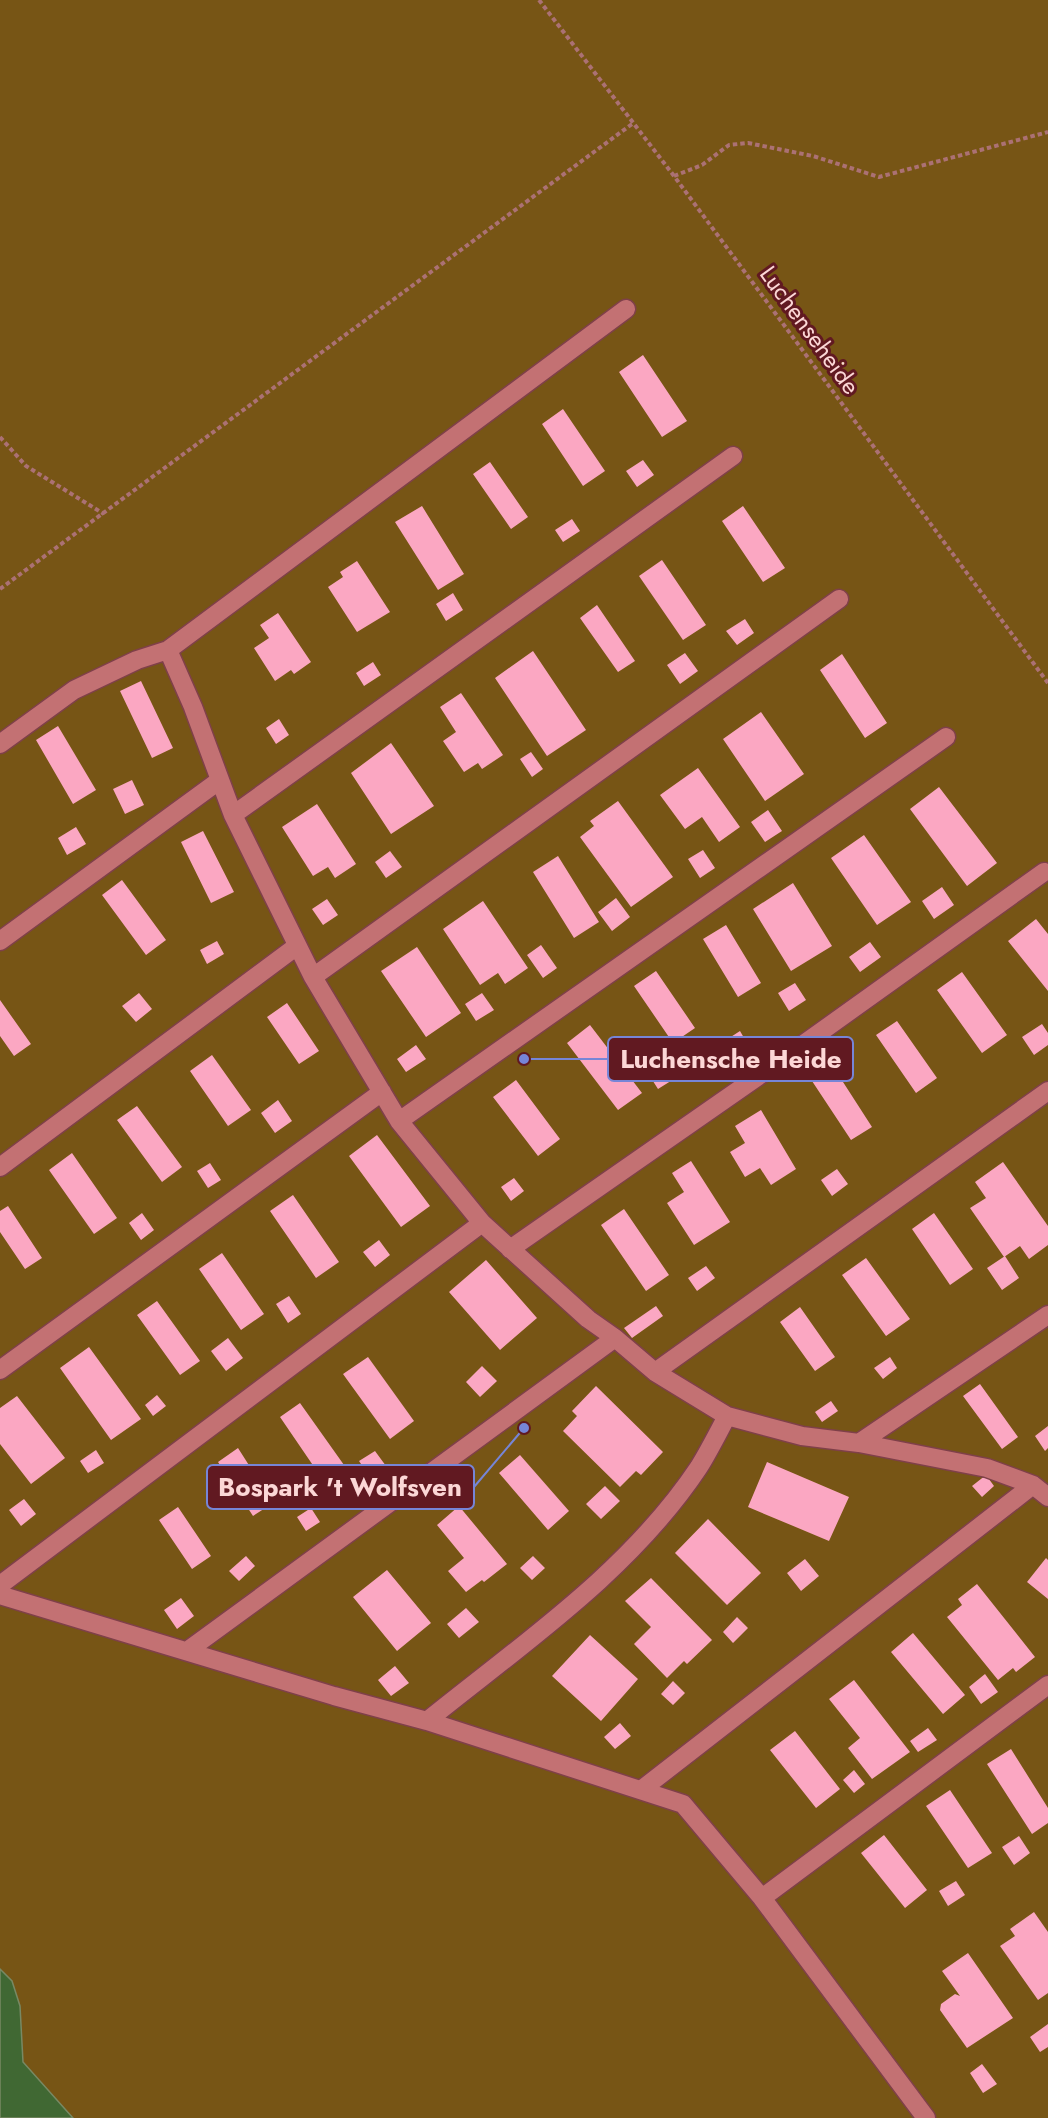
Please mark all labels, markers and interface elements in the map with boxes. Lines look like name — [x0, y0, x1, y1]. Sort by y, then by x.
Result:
street label: Luchenseheide — [751, 259, 869, 401]
callout: Luchensche Heide — [608, 1037, 853, 1081]
text: Luchensche Heide — [620, 1040, 842, 1078]
callout: Bospark 't Wolfsven — [207, 1465, 474, 1509]
text: Bospark 't Wolfsven — [218, 1468, 462, 1506]

